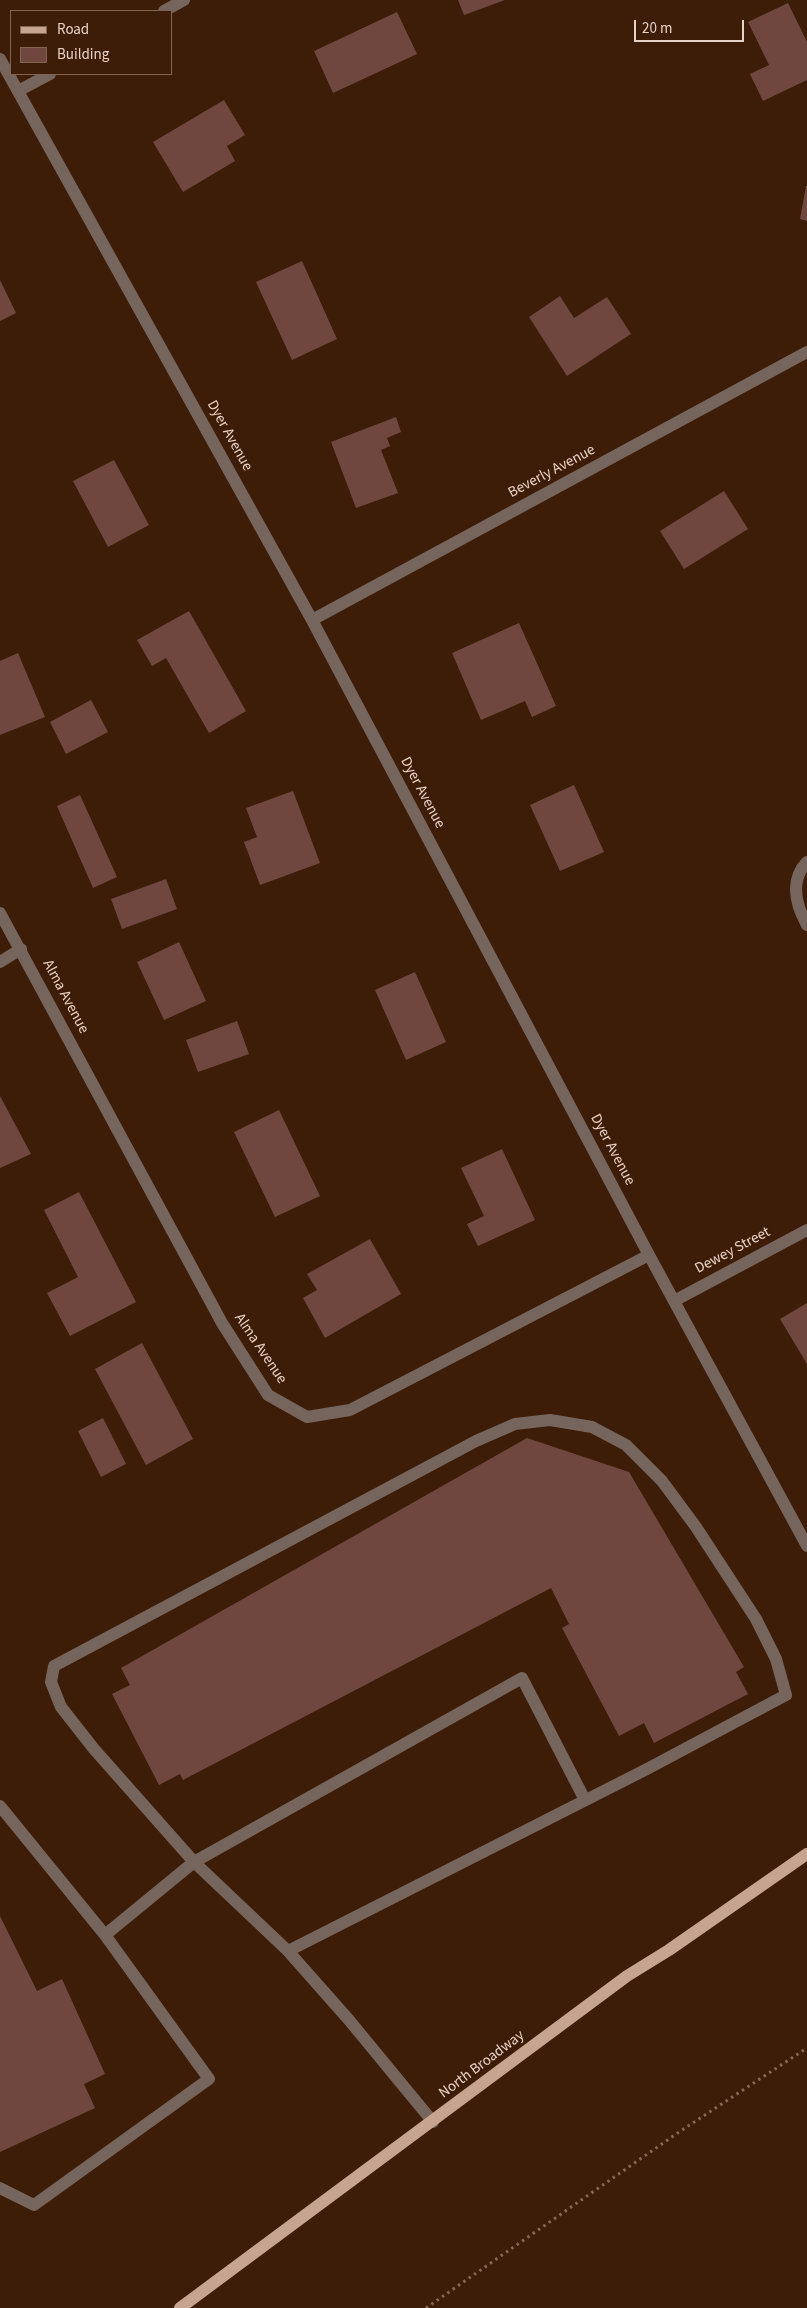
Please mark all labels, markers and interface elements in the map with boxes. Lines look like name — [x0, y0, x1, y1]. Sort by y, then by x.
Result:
legend — [10, 10, 172, 75]
scale bar — [637, 10, 747, 42]
text: 20 m — [642, 18, 672, 39]
text: Road — [57, 19, 89, 40]
text: Building — [57, 44, 109, 65]
street label: Dyer Avenue — [202, 398, 256, 474]
street label: Beverly Avenue — [505, 442, 599, 502]
street label: Dyer Avenue — [396, 754, 448, 832]
street label: Alma Avenue — [38, 957, 92, 1037]
street label: Dyer Avenue — [586, 1111, 638, 1189]
street label: Dewey Street — [692, 1224, 774, 1278]
street label: Alma Avenue — [230, 1310, 290, 1388]
street label: North Broadway — [436, 2027, 528, 2103]

